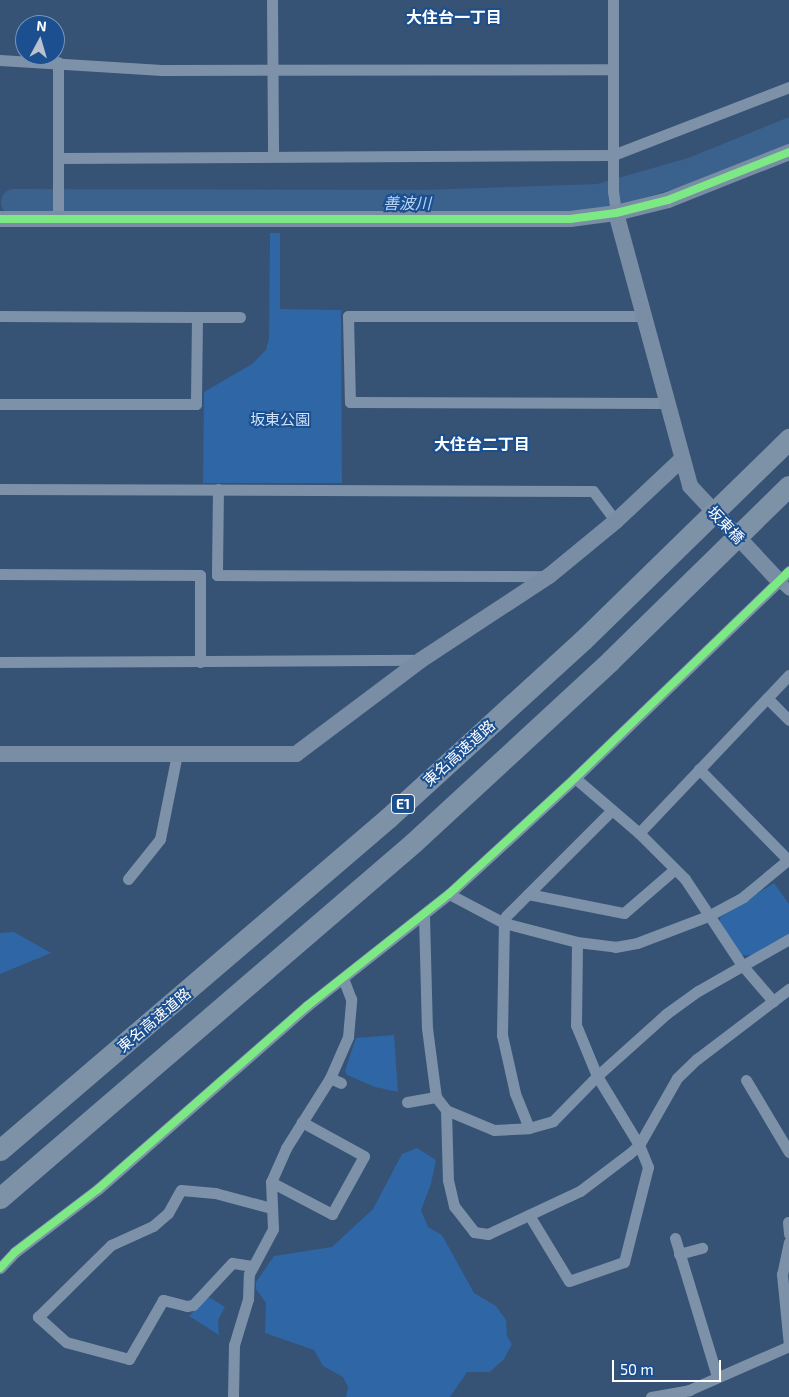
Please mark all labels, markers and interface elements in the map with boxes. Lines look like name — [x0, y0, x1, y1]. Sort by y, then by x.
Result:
district label: 大住台一丁目 — [406, 7, 502, 27]
north arrow — [15, 15, 65, 65]
text: N — [36, 17, 47, 35]
water label: 善波川 — [383, 193, 431, 213]
park label: 坂東公園 — [250, 411, 310, 429]
district label: 大住台二丁目 — [434, 434, 530, 454]
street label: 坂東橋 — [704, 503, 748, 547]
street label: 東名高速道路 — [420, 716, 498, 790]
road number: E1 — [390, 792, 416, 816]
street label: 東名高速道路 — [114, 984, 194, 1056]
scale bar — [614, 1350, 723, 1382]
text: 50 m — [620, 1360, 654, 1378]

